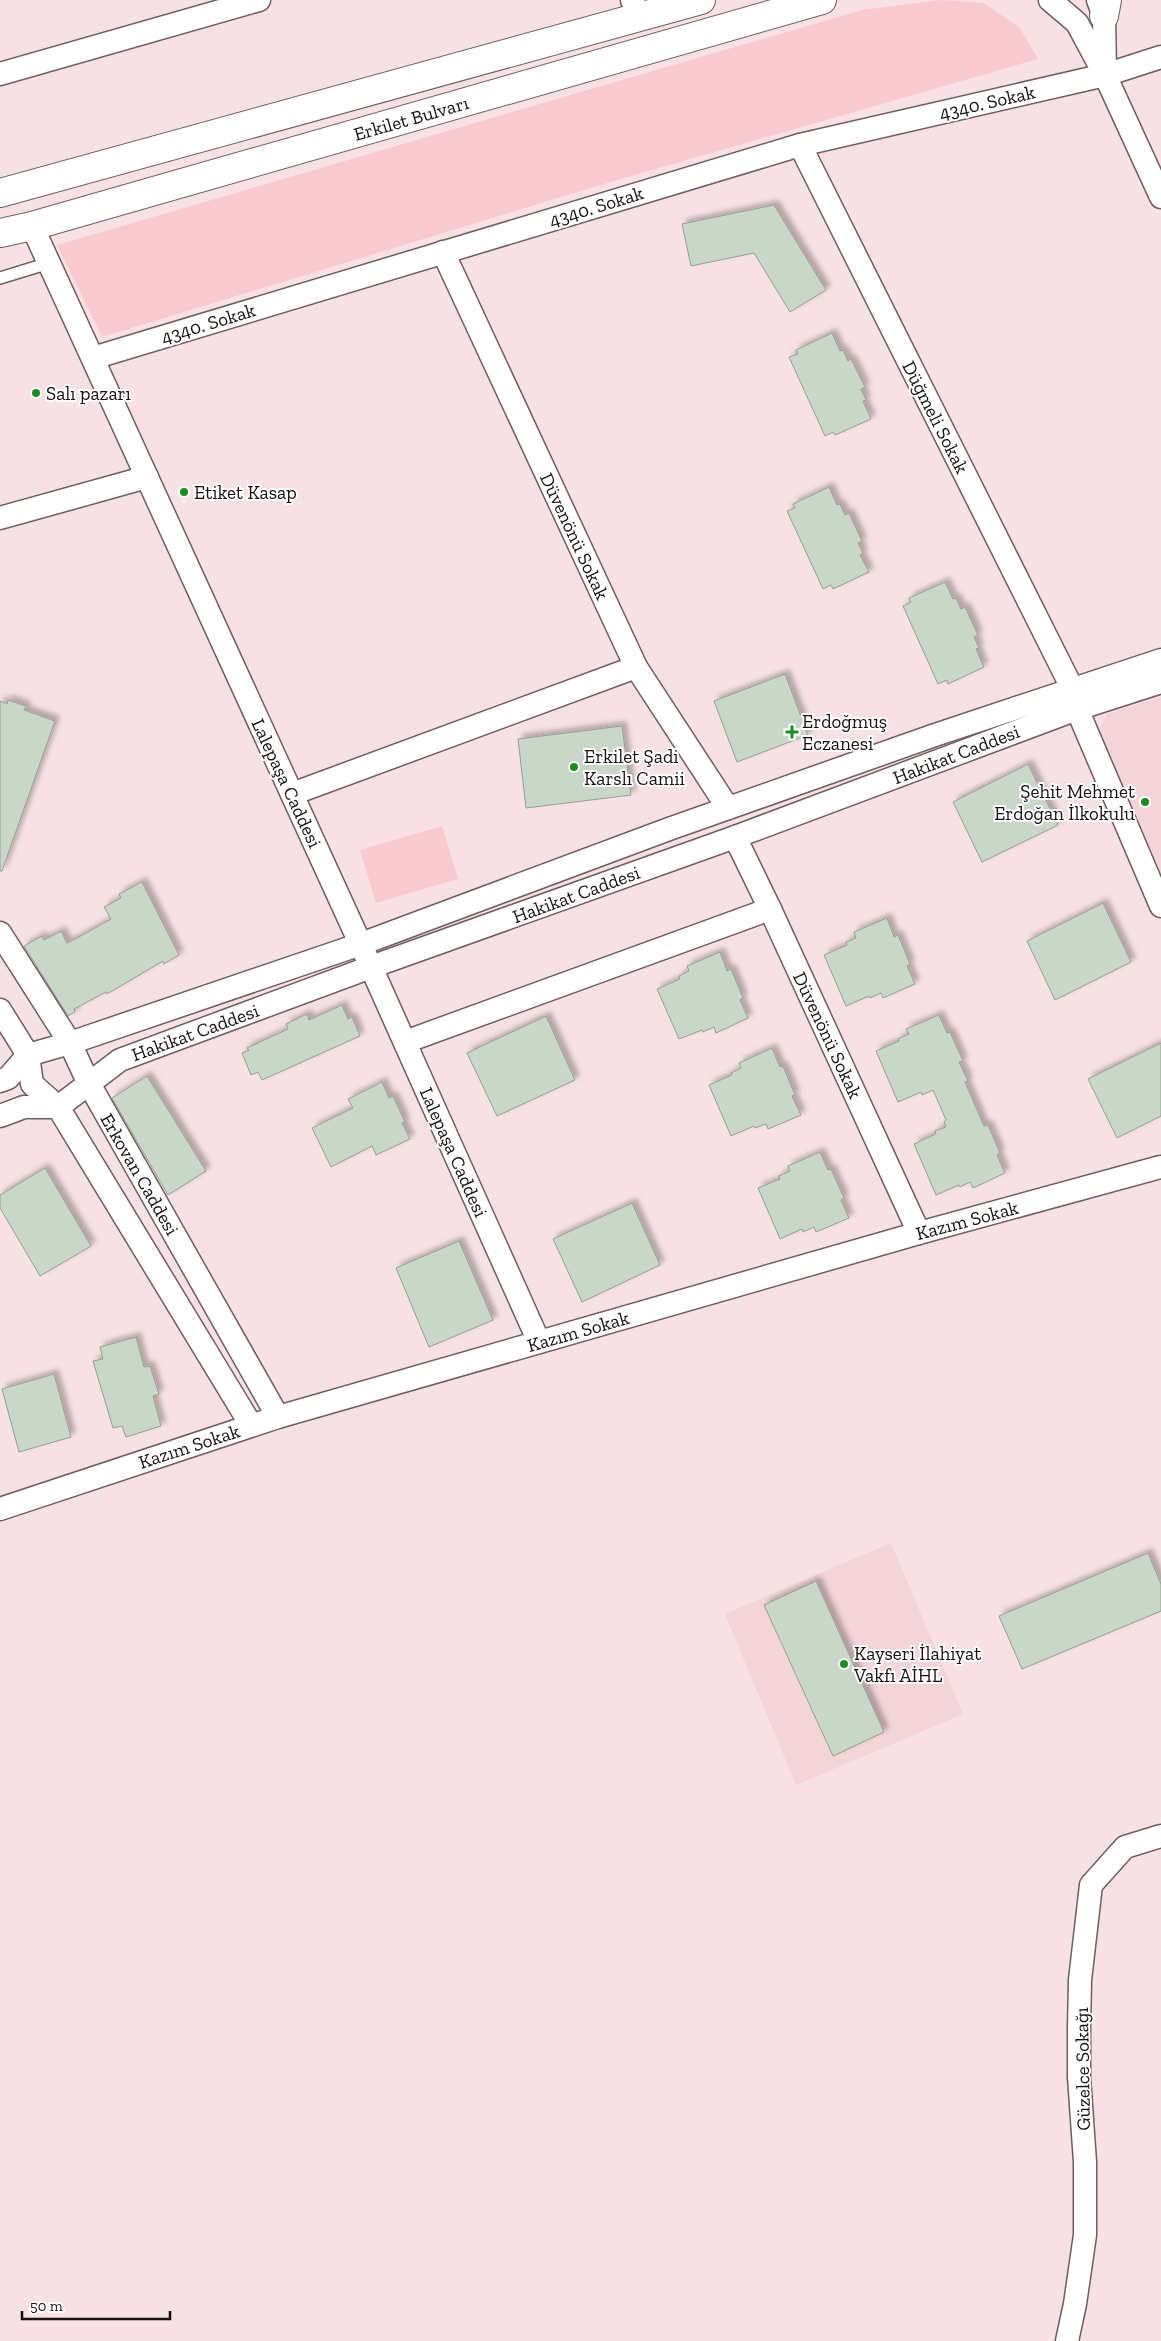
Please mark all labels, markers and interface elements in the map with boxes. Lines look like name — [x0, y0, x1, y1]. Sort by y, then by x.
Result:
street label: 4340. Sokak — [937, 80, 1037, 125]
street label: Erkilet Bulvarı — [351, 91, 471, 146]
street label: 4340. Sokak — [546, 181, 646, 232]
street label: 4340. Sokak — [158, 298, 258, 349]
street label: Düğmeli Sokak — [897, 357, 974, 477]
place label: Salı pazarı — [46, 382, 131, 405]
marker: Salı pazarı — [30, 387, 42, 399]
street label: Düvenönü Sokak — [535, 469, 614, 603]
place label: Etiket Kasap — [194, 481, 297, 504]
marker: Etiket Kasap — [178, 486, 190, 498]
place label: Erdoğmuş Eczanesi — [802, 710, 887, 755]
street label: Lalepaşa Caddesi — [247, 715, 327, 851]
street label: Hakikat Caddesi — [890, 720, 1023, 789]
marker: Erdoğmuş Eczanesi — [786, 726, 798, 738]
place label: Erkilet Şadi Karslı Camii — [584, 745, 685, 790]
marker: Erkilet Şadi Karslı Camii — [568, 761, 580, 773]
place label: Şehit Mehmet Erdoğan İlkokulu — [994, 780, 1135, 825]
marker: Şehit Mehmet Erdoğan İlkokulu — [1139, 796, 1151, 808]
street label: Hakikat Caddesi — [509, 861, 643, 928]
street label: Düvenönü Sokak — [788, 968, 867, 1102]
street label: Hakikat Caddesi — [128, 999, 262, 1066]
street label: Lalepaşa Caddesi — [415, 1084, 492, 1221]
street label: Erkovan Caddesi — [95, 1109, 184, 1239]
street label: Kazım Sokak — [913, 1196, 1021, 1245]
street label: Kazım Sokak — [524, 1306, 632, 1357]
street label: Kazım Sokak — [136, 1419, 243, 1474]
place label: Kayseri İlahiyat Vakfı AİHL — [853, 1642, 981, 1687]
marker: Kayseri İlahiyat Vakfı AİHL — [838, 1658, 850, 1670]
street label: Güzelce Sokağı — [1070, 2007, 1095, 2131]
scale bar — [22, 2288, 170, 2320]
text: 50 m — [30, 2297, 63, 2315]

